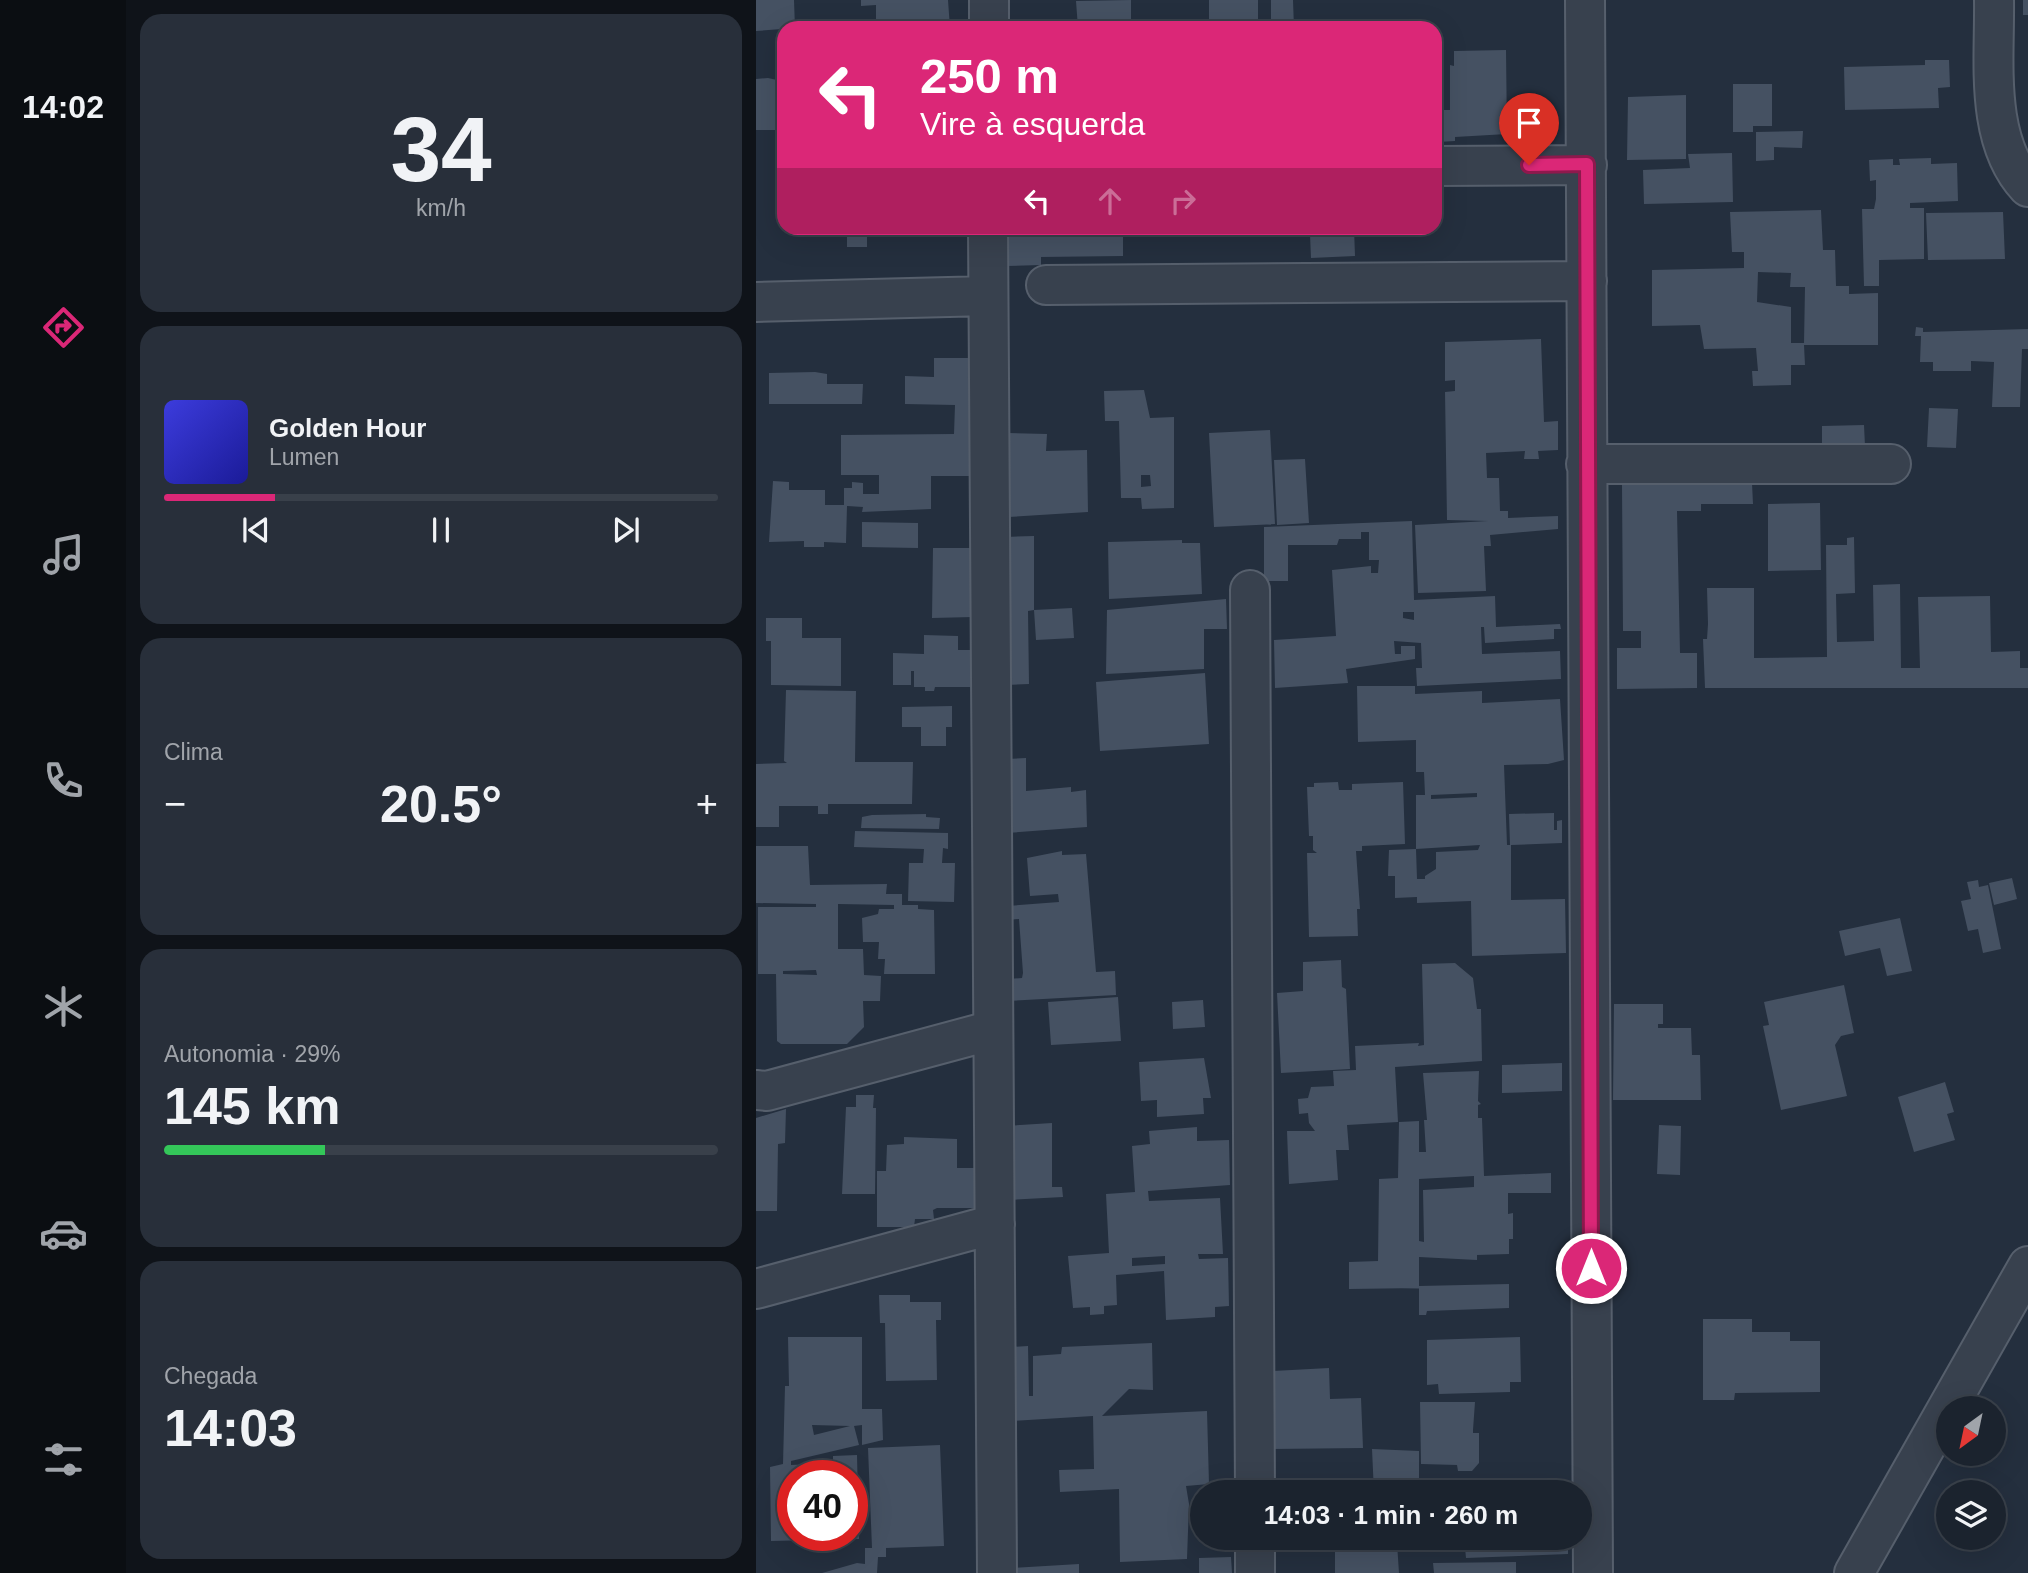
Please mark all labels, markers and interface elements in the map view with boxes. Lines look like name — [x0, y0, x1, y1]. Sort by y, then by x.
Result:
icon: left — [805, 49, 896, 140]
text: 250 m — [920, 49, 1059, 103]
text: 14:02 — [22, 89, 104, 125]
pin — [1499, 93, 1559, 165]
text: 34 — [390, 99, 492, 200]
icon: arrive — [1510, 104, 1548, 142]
text: Vire à esquerda — [920, 106, 1145, 142]
icon: left — [1018, 182, 1056, 220]
icon: ahead — [1091, 182, 1129, 220]
icon: right — [1164, 182, 1202, 220]
text: km/h — [416, 195, 466, 221]
icon: directions — [39, 303, 88, 352]
text: Golden Hour — [269, 413, 426, 443]
text: Lumen — [269, 444, 339, 470]
icon: previous — [237, 511, 275, 549]
icon: pause — [422, 511, 460, 549]
icon: next — [607, 511, 645, 549]
icon: music — [39, 530, 88, 579]
text: Clima — [164, 739, 223, 765]
icon: phone — [39, 756, 88, 805]
text: 20.5° — [380, 775, 502, 833]
text: − — [164, 783, 186, 825]
text: + — [696, 783, 718, 825]
icon: climate — [39, 982, 88, 1031]
text: Autonomia · 29% — [164, 1041, 340, 1067]
text: 145 km — [164, 1077, 340, 1135]
icon: car — [39, 1209, 88, 1258]
position arrow — [1554, 1231, 1628, 1305]
text: Chegada — [164, 1363, 257, 1389]
north arrow — [1936, 1396, 2006, 1466]
map controls — [1936, 1396, 2006, 1550]
text: 14:03 — [164, 1399, 297, 1457]
icon: filters — [39, 1435, 88, 1484]
speed limit sign: 40 — [777, 1460, 868, 1551]
button: layers — [1936, 1480, 2006, 1550]
text: 14:03 · 1 min · 260 m — [1264, 1500, 1518, 1530]

